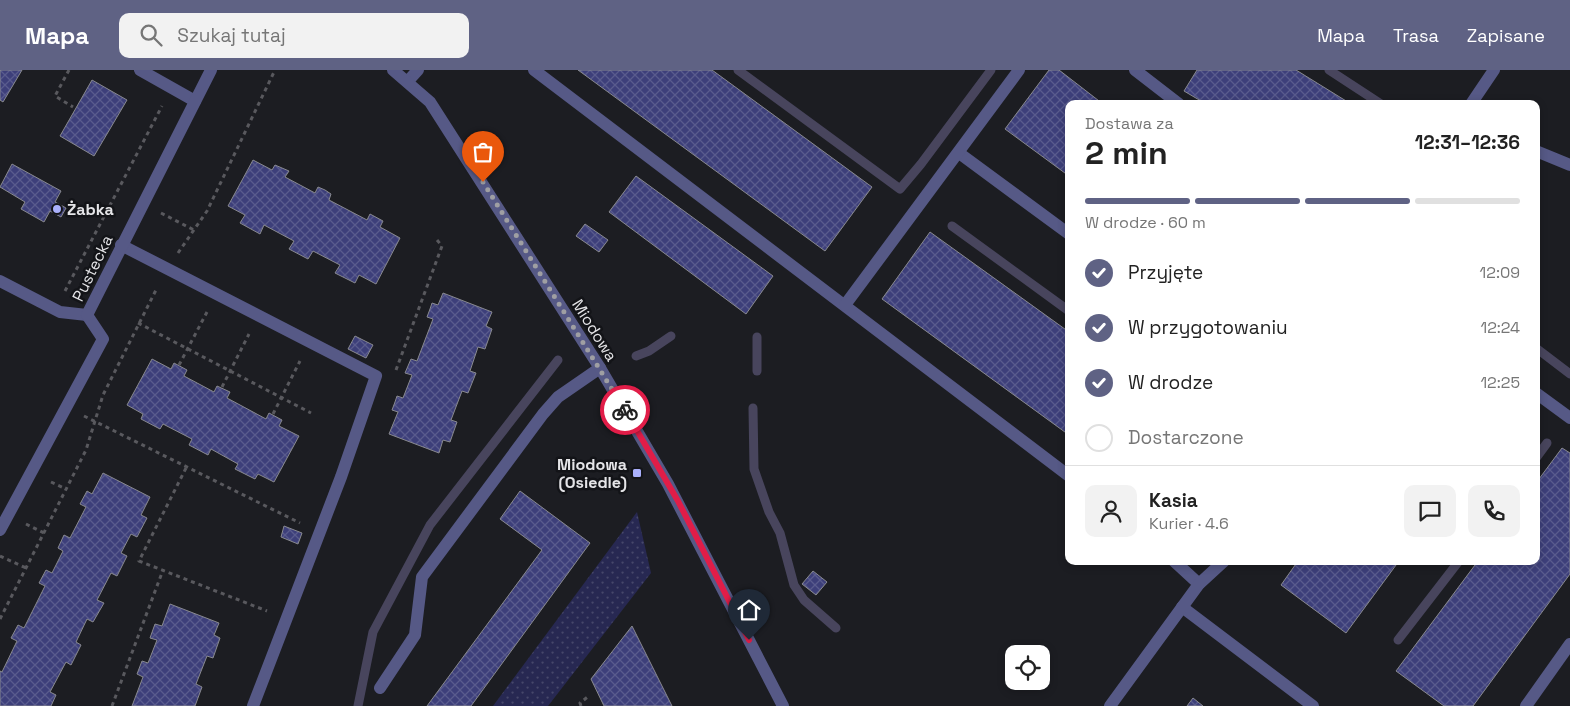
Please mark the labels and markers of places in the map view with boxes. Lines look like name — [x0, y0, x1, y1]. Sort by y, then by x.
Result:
pin — [462, 131, 504, 182]
place label: Żabka — [67, 199, 114, 220]
marker: Żabka — [51, 203, 63, 215]
place label: Miodowa (Osiedle) — [557, 454, 627, 493]
marker: Miodowa (Osiedle) — [631, 467, 643, 479]
pin — [728, 589, 770, 640]

